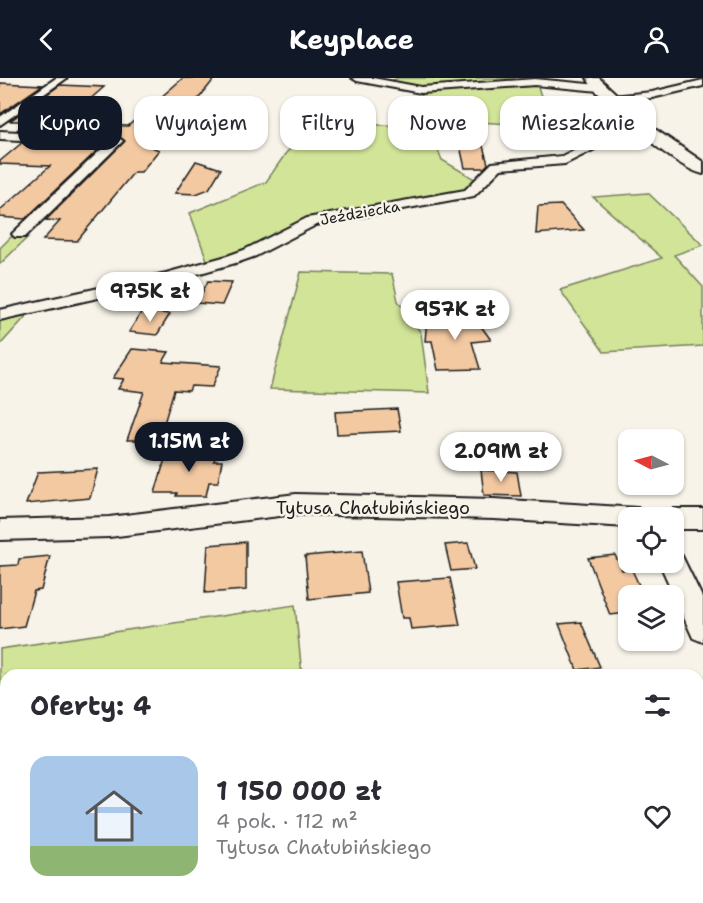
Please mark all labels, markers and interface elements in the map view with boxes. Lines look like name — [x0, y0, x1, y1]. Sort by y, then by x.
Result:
text: Keyplace — [289, 21, 414, 58]
icon: back — [30, 23, 63, 56]
icon: person — [640, 23, 673, 56]
chip: Kupno — [18, 96, 122, 150]
chip: Wynajem — [134, 96, 268, 150]
chip: Filtry — [280, 96, 376, 150]
chip: Nowe — [388, 96, 488, 150]
chip: Mieszkanie — [500, 96, 656, 150]
street label: Jeździecka — [318, 196, 402, 230]
pin: 975K zł — [95, 272, 205, 323]
text: 975K zł — [110, 278, 190, 304]
pin: 957K zł — [400, 290, 510, 341]
text: 957K zł — [415, 296, 495, 322]
pin: 1.15M zł — [127, 422, 251, 473]
text: 1.15M zł — [148, 428, 230, 454]
north arrow — [618, 429, 684, 495]
map controls — [618, 429, 684, 651]
pin: 2.09M zł — [439, 432, 563, 483]
text: 2.09M zł — [454, 438, 548, 464]
street label: Tytusa Chałubińskiego — [276, 496, 470, 520]
button: locate — [618, 507, 684, 573]
button: layers — [618, 585, 684, 651]
text: Oferty: 4 — [30, 688, 151, 723]
icon: filters — [641, 689, 674, 722]
text: 1 150 000 zł — [216, 773, 382, 808]
icon: home — [78, 780, 150, 852]
icon: heart — [641, 800, 674, 833]
text: 4 pok. · 112 m² — [216, 808, 358, 834]
text: Tytusa Chałubińskiego — [216, 834, 432, 860]

